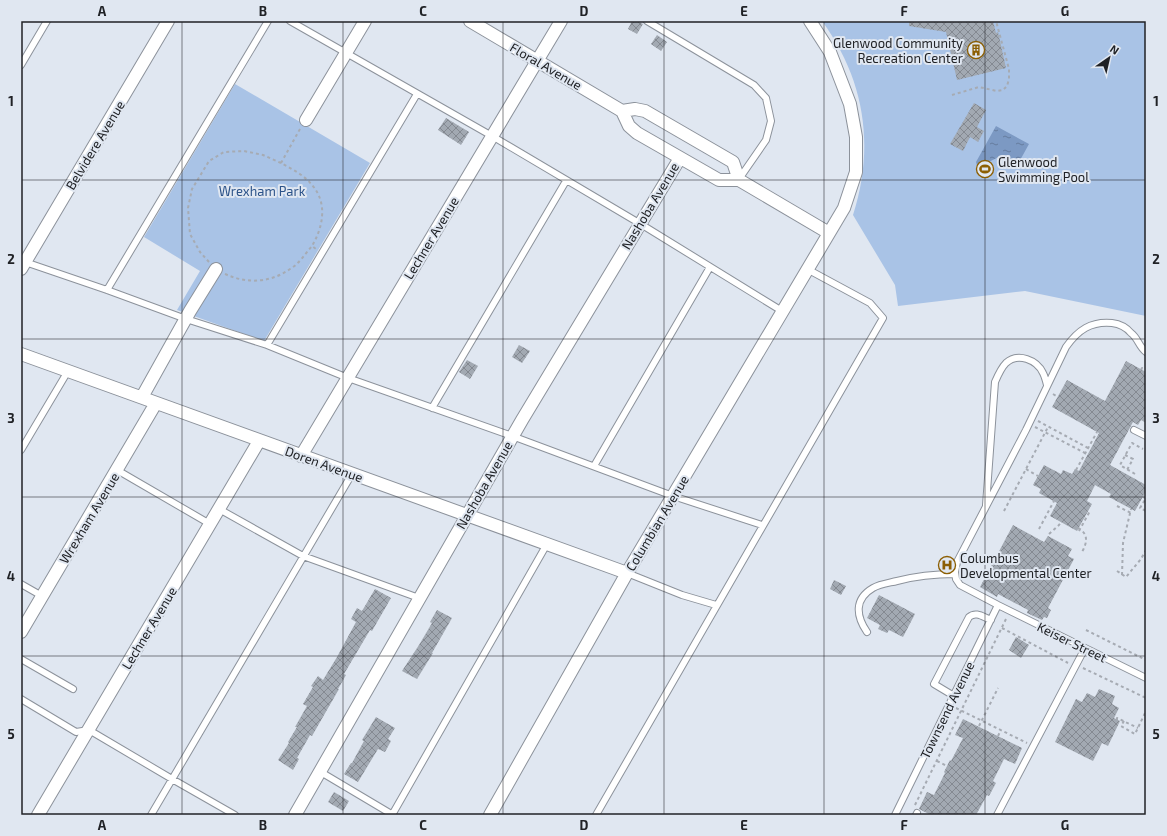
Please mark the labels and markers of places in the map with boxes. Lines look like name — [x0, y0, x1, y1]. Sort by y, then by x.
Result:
place label: Glenwood Community Recreation Center — [833, 35, 963, 66]
building icon: Glenwood Community Recreation Center — [966, 40, 986, 60]
place label: Glenwood Swimming Pool — [998, 154, 1089, 185]
sports icon: Glenwood Swimming Pool — [975, 159, 995, 179]
place label: Columbus Developmental Center — [960, 550, 1092, 581]
hospital icon: Columbus Developmental Center — [937, 555, 957, 575]

